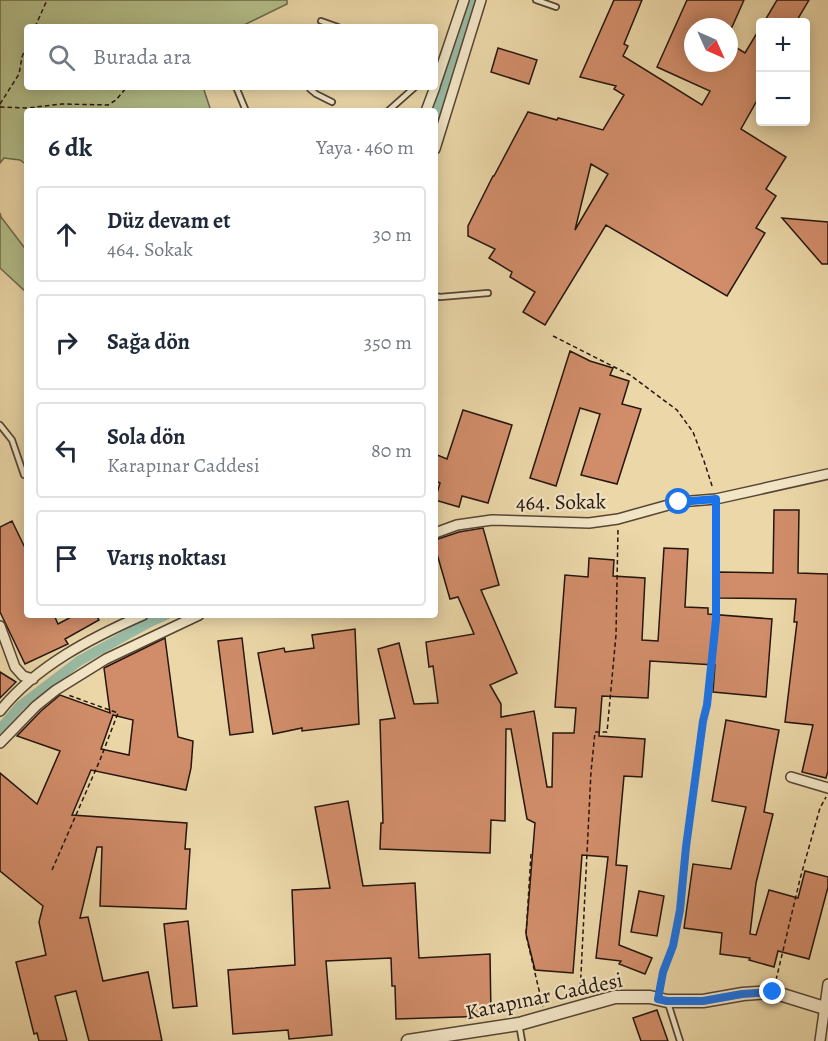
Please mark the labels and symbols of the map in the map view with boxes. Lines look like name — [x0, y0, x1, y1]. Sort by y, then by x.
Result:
north arrow — [684, 18, 738, 72]
street label: 464. Sokak — [516, 487, 607, 517]
route start — [665, 488, 691, 514]
street label: Karapınar Caddesi — [463, 966, 625, 1026]
route end — [759, 978, 785, 1004]

